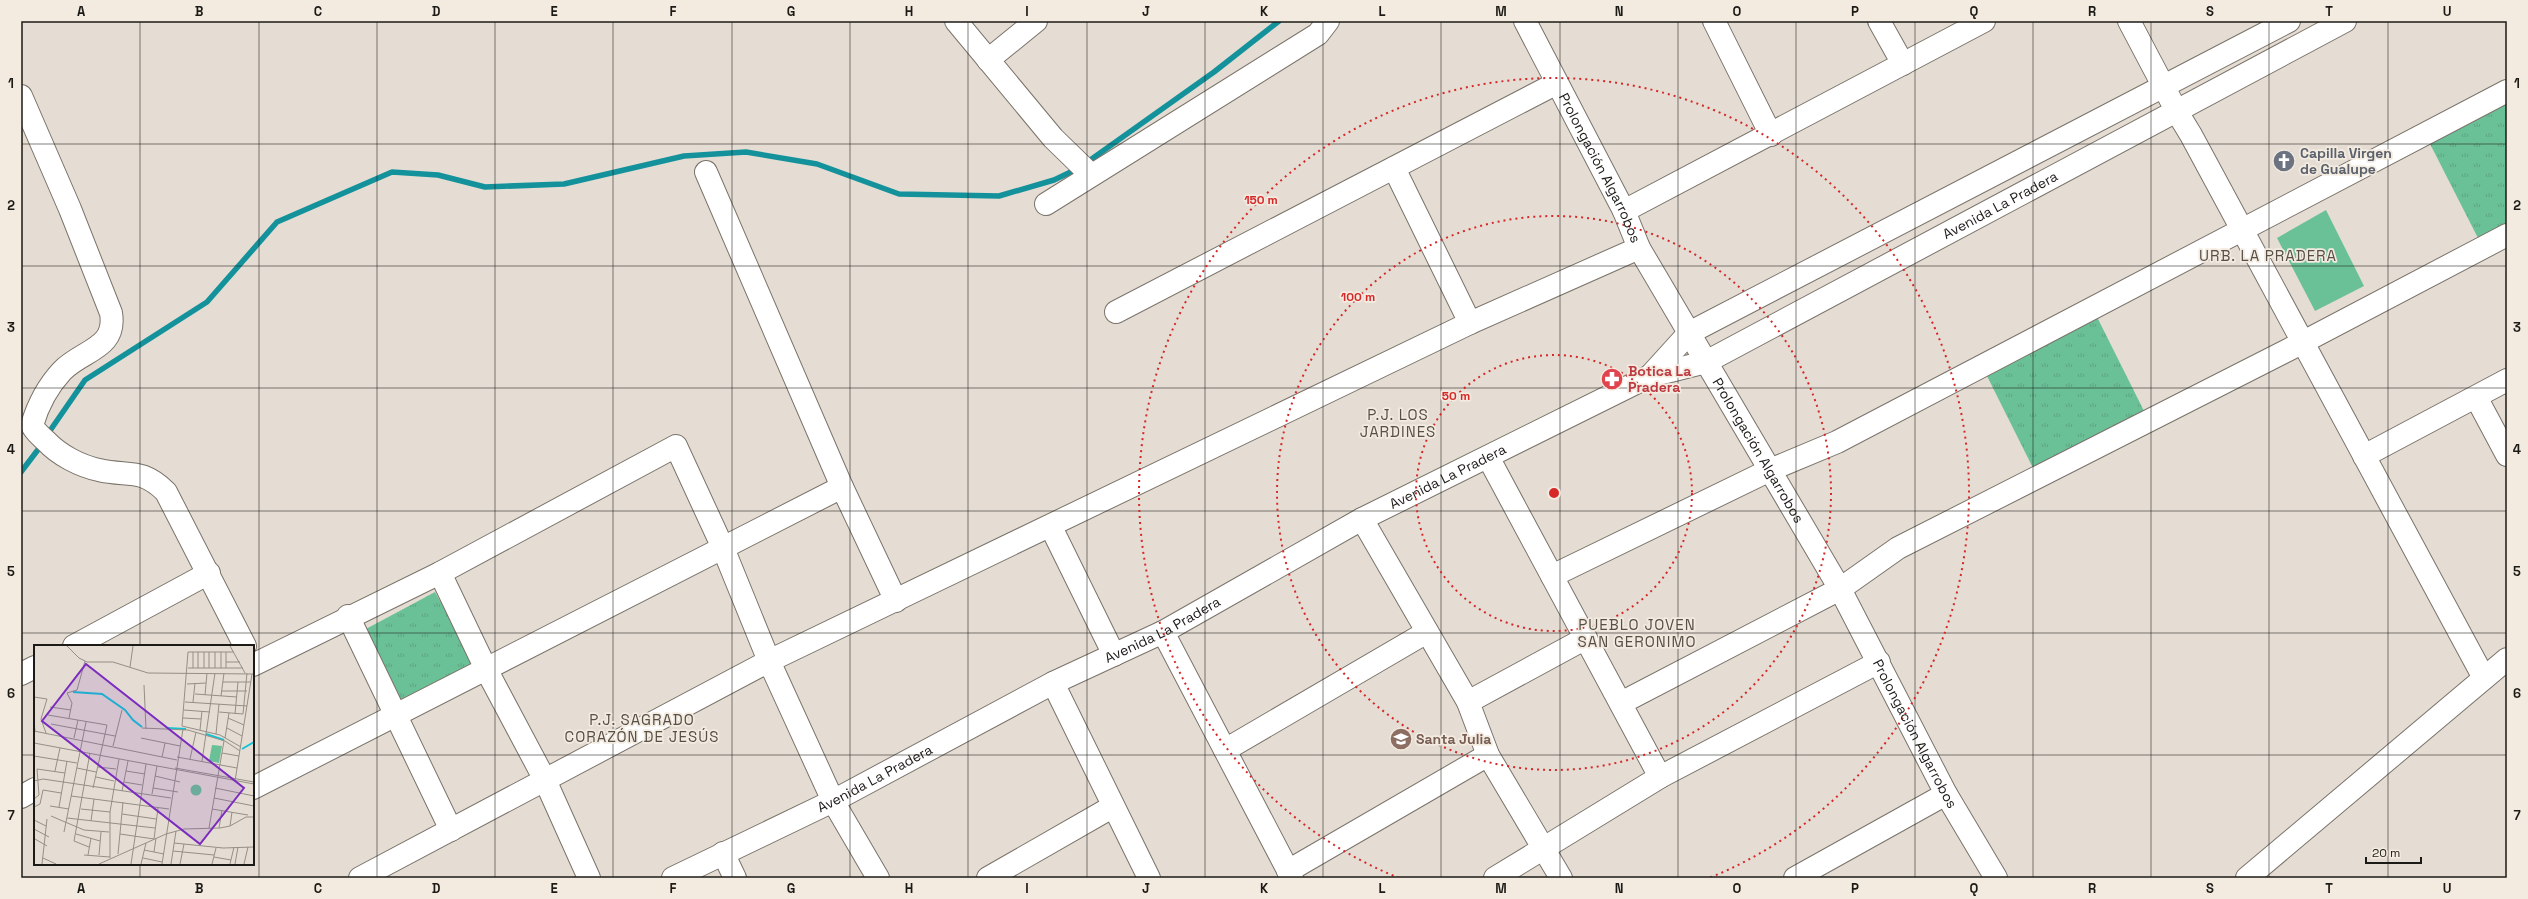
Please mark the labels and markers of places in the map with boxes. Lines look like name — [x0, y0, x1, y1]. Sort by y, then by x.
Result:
place label: Capilla Virgen de Gualupe — [2300, 144, 2392, 178]
church icon: Capilla Virgen de Gualupe — [2271, 148, 2297, 174]
place label: Botica La Pradera — [1628, 362, 1691, 396]
pharmacy icon: Botica La Pradera — [1599, 366, 1625, 392]
centre of rings — [1547, 486, 1561, 500]
school or university icon: Santa Julia — [1388, 726, 1414, 752]
place label: Santa Julia — [1416, 730, 1491, 748]

